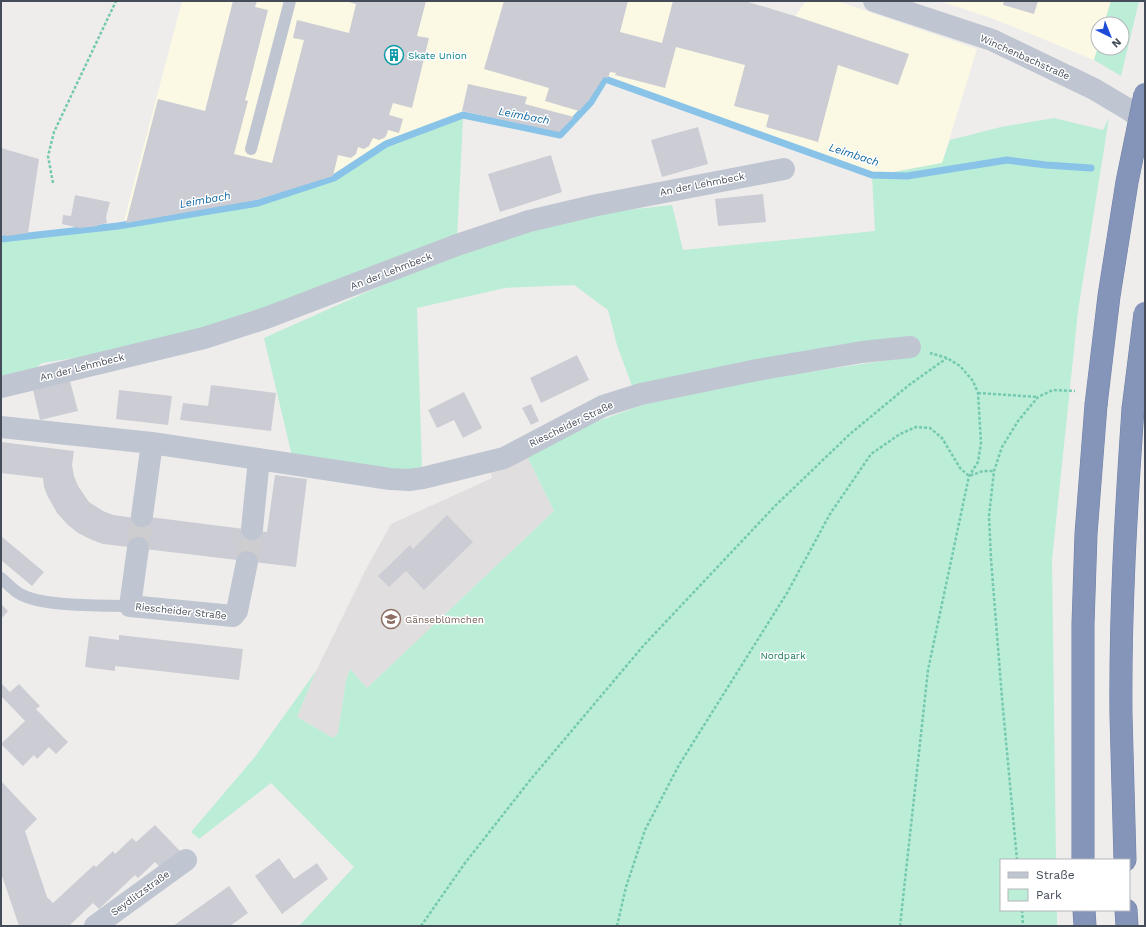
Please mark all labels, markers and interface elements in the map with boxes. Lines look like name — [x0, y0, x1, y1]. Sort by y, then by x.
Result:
north arrow — [1090, 16, 1130, 56]
street label: Winchenbachstraße — [978, 32, 1072, 82]
text: N — [1109, 35, 1124, 50]
building icon: Skate Union — [383, 44, 405, 66]
place label: Skate Union — [408, 50, 467, 61]
water label: Leimbach — [497, 105, 551, 127]
water label: Leimbach — [827, 141, 881, 169]
street label: An der Lehmbeck — [659, 170, 746, 198]
water label: Leimbach — [178, 189, 232, 211]
street label: An der Lehmbeck — [349, 250, 433, 292]
street label: An der Lehmbeck — [39, 351, 125, 383]
street label: Riescheider Straße — [527, 399, 615, 449]
street label: Riescheider Straße — [135, 601, 228, 621]
school or university icon: Gänseblümchen — [380, 608, 402, 630]
place label: Gänseblümchen — [405, 614, 484, 625]
park label: Nordpark — [760, 650, 806, 661]
legend — [1000, 859, 1130, 911]
street label: Seydlitzstraße — [109, 868, 172, 918]
text: Straße — [1036, 868, 1075, 882]
text: Park — [1036, 888, 1062, 902]

